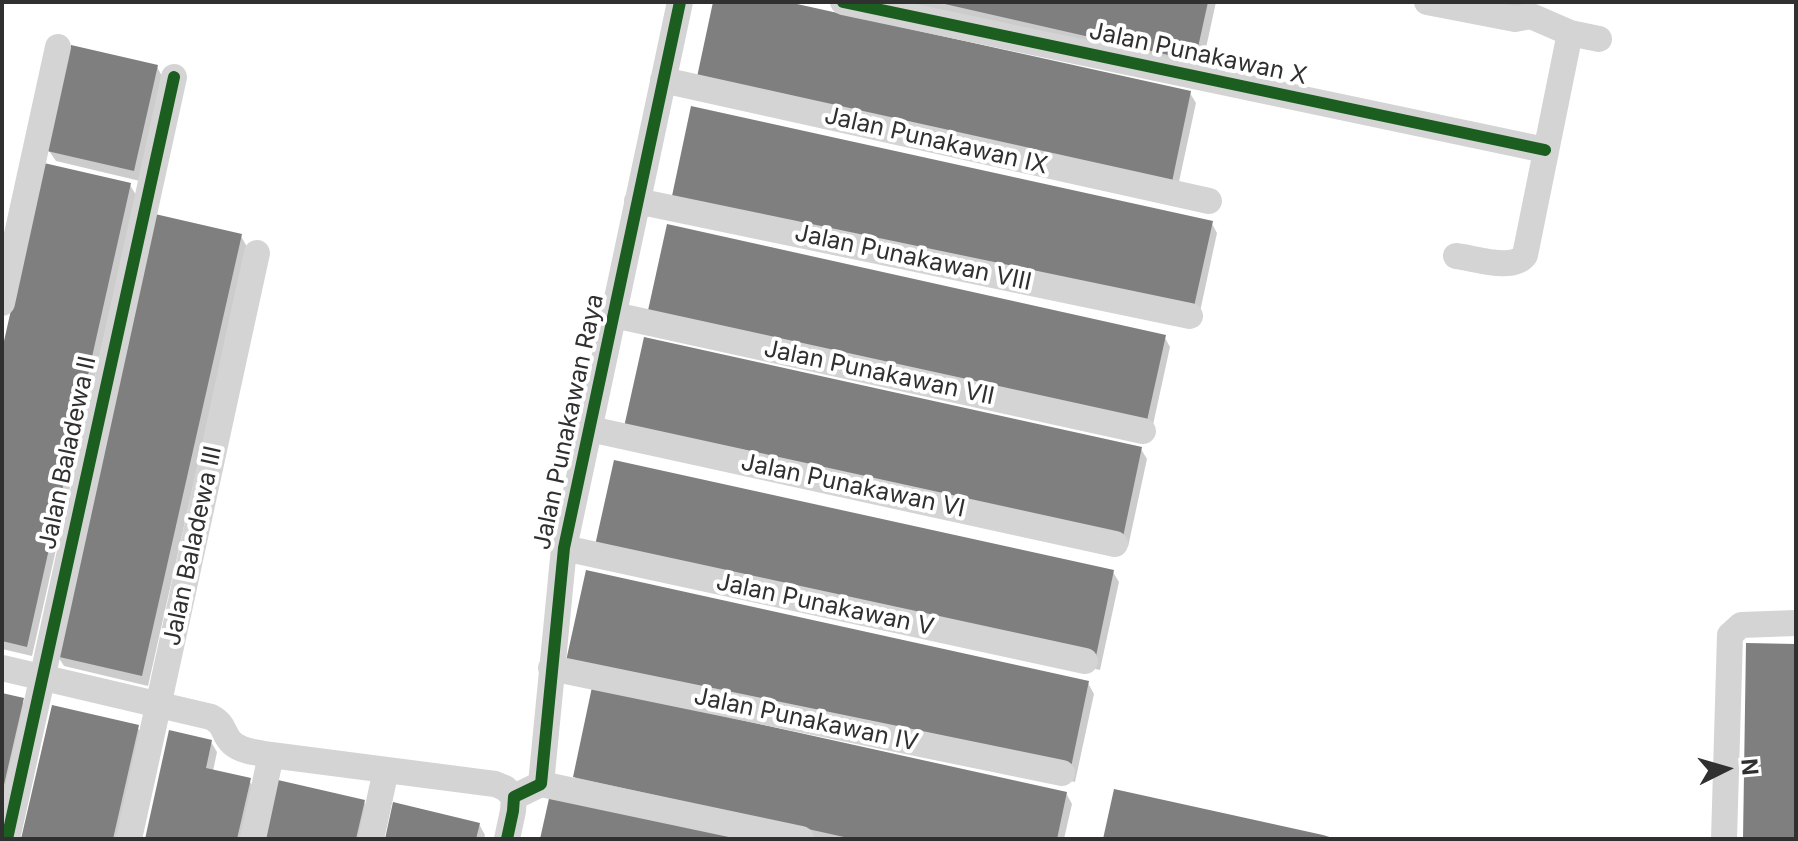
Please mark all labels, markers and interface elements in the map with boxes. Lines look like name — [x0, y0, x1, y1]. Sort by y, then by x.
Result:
street label: Jalan Punakawan X — [1087, 17, 1309, 91]
street label: Jalan Punakawan IX — [822, 101, 1050, 181]
street label: Jalan Punakawan VIII — [792, 219, 1034, 297]
street label: Jalan Punakawan Raya — [528, 292, 610, 552]
street label: Jalan Punakawan VII — [761, 335, 997, 411]
street label: Jalan Baladewa II — [33, 354, 103, 552]
street label: Jalan Baladewa III — [158, 444, 228, 648]
street label: Jalan Punakawan VI — [738, 448, 968, 524]
street label: Jalan Punakawan V — [714, 568, 936, 642]
street label: Jalan Punakawan IV — [691, 682, 921, 758]
north arrow — [1686, 729, 1766, 809]
text: N — [1736, 757, 1764, 776]

